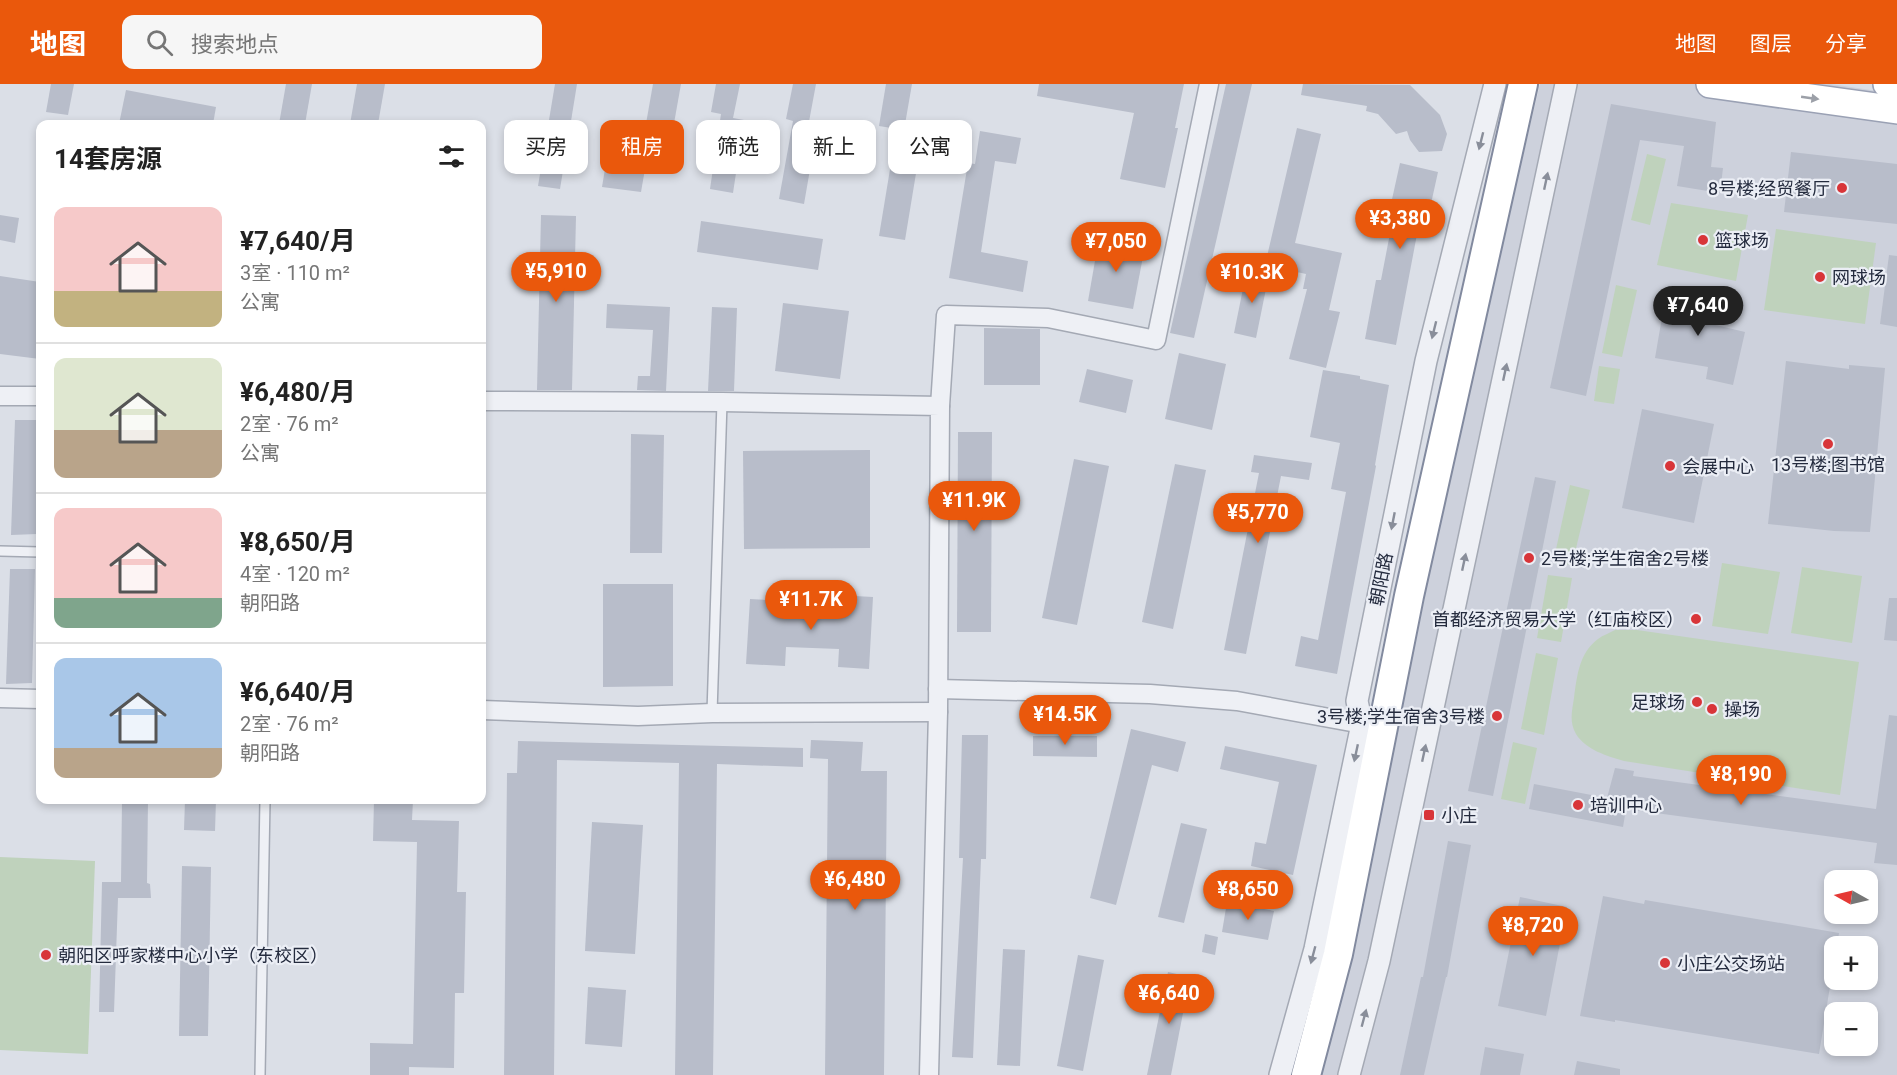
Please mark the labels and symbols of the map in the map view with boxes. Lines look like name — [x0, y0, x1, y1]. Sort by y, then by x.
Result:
one-way arrow — [1801, 93, 1820, 102]
one-way arrow — [1476, 132, 1486, 150]
one-way arrow — [1542, 171, 1551, 190]
place label: 8号楼;经贸餐厅 — [1708, 178, 1830, 199]
marker: 8号楼;经贸餐厅 — [1835, 181, 1849, 195]
pin: ¥3,380 — [1351, 199, 1449, 250]
pin: ¥7,050 — [1067, 222, 1165, 273]
place label: 篮球场 — [1715, 230, 1769, 251]
marker: 篮球场 — [1696, 233, 1710, 247]
pin: ¥5,910 — [507, 252, 605, 303]
pin: ¥10.3K — [1203, 253, 1301, 304]
place label: 网球场 — [1832, 267, 1886, 288]
marker: 网球场 — [1813, 270, 1827, 284]
pin: ¥7,640 — [1649, 286, 1747, 337]
one-way arrow — [1428, 321, 1438, 339]
one-way arrow — [1501, 362, 1510, 381]
marker: 13号楼;图书馆 — [1821, 437, 1835, 451]
place label: 13号楼;图书馆 — [1771, 454, 1885, 475]
place label: 会展中心 — [1682, 456, 1754, 477]
marker: 会展中心 — [1663, 459, 1677, 473]
pin: ¥11.9K — [925, 481, 1023, 532]
pin: ¥5,770 — [1209, 493, 1307, 544]
one-way arrow — [1388, 511, 1397, 530]
place label: 2号楼;学生宿舍2号楼 — [1541, 548, 1709, 569]
street label: 朝阳路 — [1366, 550, 1396, 608]
marker: 2号楼;学生宿舍2号楼 — [1522, 551, 1536, 565]
one-way arrow — [1460, 553, 1470, 572]
pin: ¥11.7K — [762, 580, 860, 631]
place label: 首都经济贸易大学（红庙校区） — [1432, 609, 1684, 630]
marker: 首都经济贸易大学（红庙校区） — [1689, 612, 1703, 626]
place label: 足球场 — [1631, 692, 1685, 713]
pin: ¥14.5K — [1016, 695, 1114, 746]
marker: 足球场 — [1690, 695, 1704, 709]
place label: 操场 — [1724, 699, 1760, 720]
marker: 操场 — [1705, 702, 1719, 716]
place label: 3号楼;学生宿舍3号楼 — [1317, 706, 1485, 727]
marker: 3号楼;学生宿舍3号楼 — [1490, 709, 1504, 723]
one-way arrow — [1351, 743, 1360, 762]
one-way arrow — [1420, 743, 1429, 762]
pin: ¥8,190 — [1692, 755, 1790, 806]
place label: 培训中心 — [1590, 795, 1662, 816]
marker: 培训中心 — [1571, 798, 1585, 812]
place label: 小庄 — [1441, 805, 1477, 826]
marker: 小庄 — [1422, 808, 1436, 822]
pin: ¥6,480 — [806, 860, 904, 911]
pin: ¥8,650 — [1199, 870, 1297, 921]
north arrow — [1824, 870, 1878, 924]
pin: ¥8,720 — [1484, 906, 1582, 957]
place label: 朝阳区呼家楼中心小学（东校区） — [58, 945, 328, 966]
one-way arrow — [1308, 946, 1317, 964]
marker: 朝阳区呼家楼中心小学（东校区） — [39, 948, 53, 962]
place label: 小庄公交场站 — [1677, 953, 1785, 974]
marker: 小庄公交场站 — [1658, 956, 1672, 970]
pin: ¥6,640 — [1120, 974, 1218, 1025]
one-way arrow — [1360, 1009, 1369, 1027]

